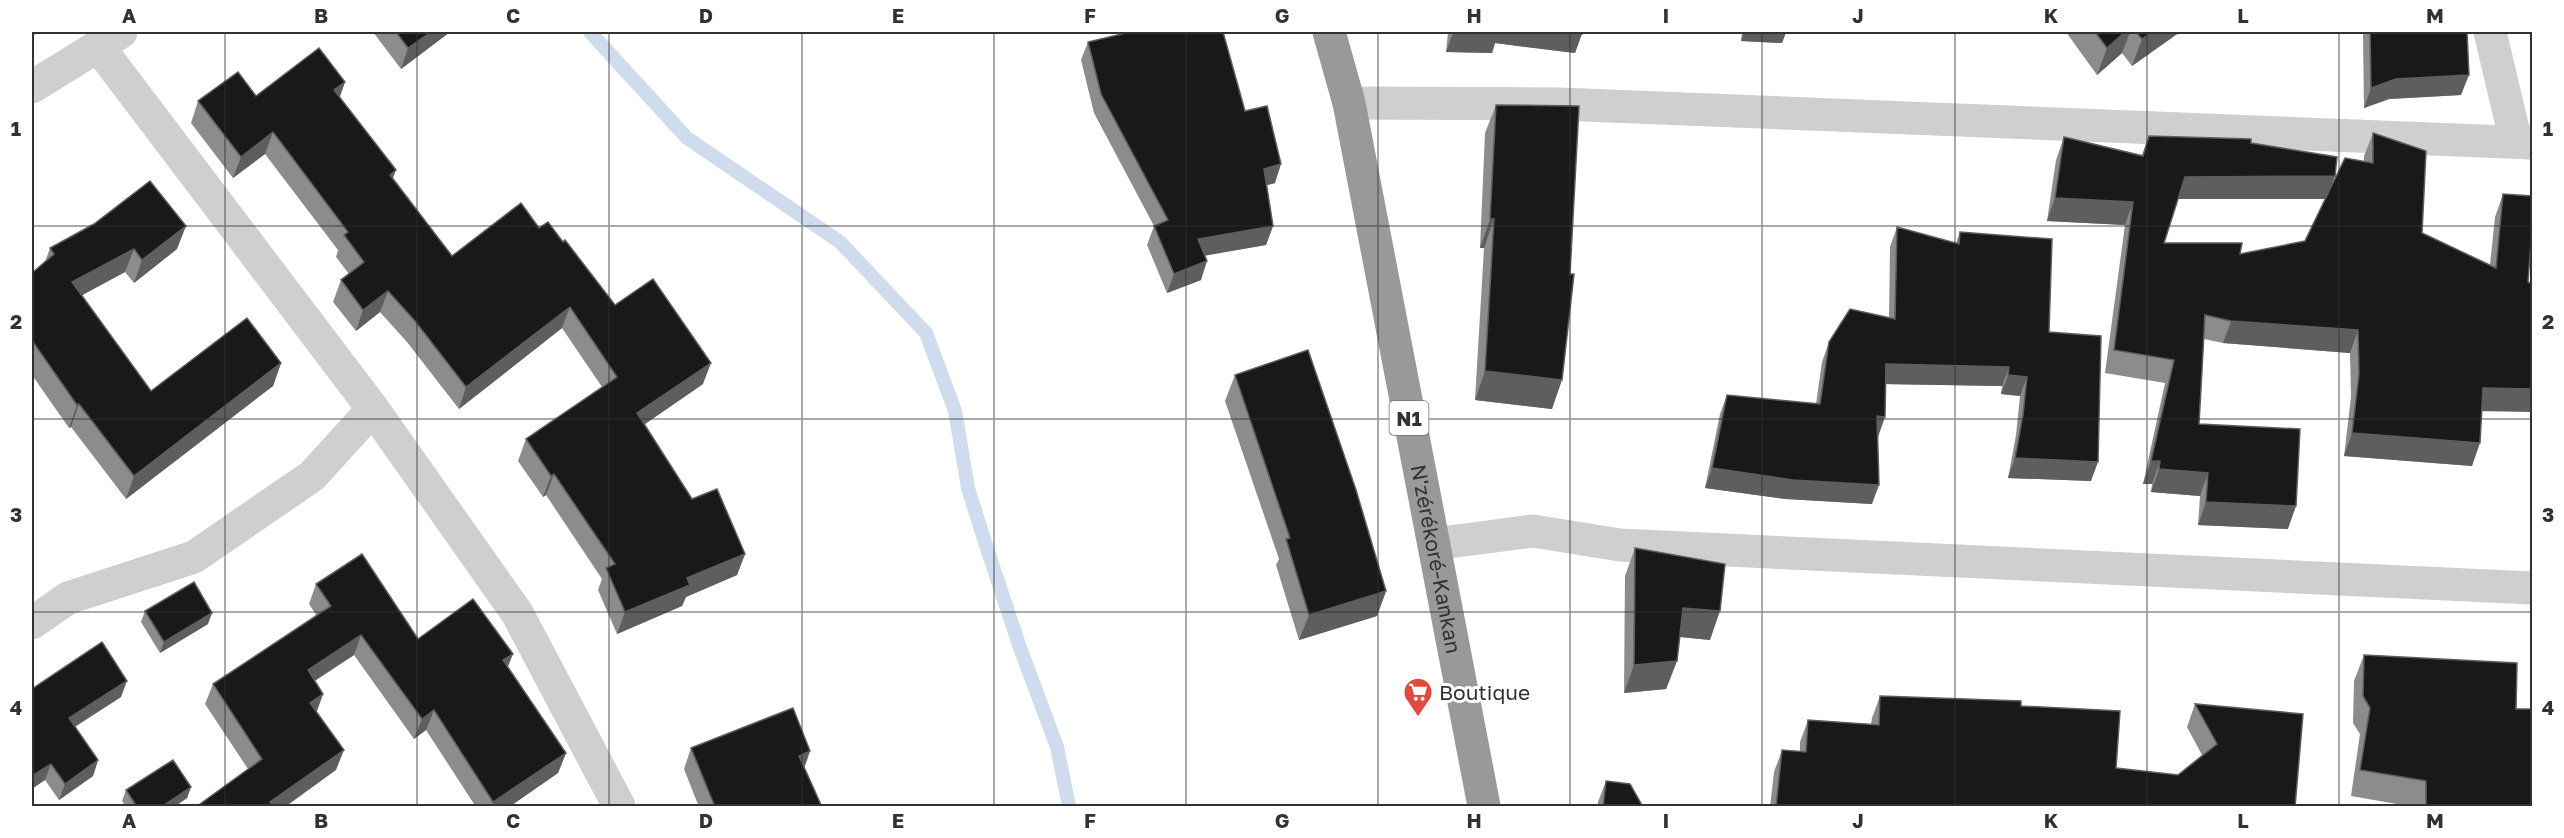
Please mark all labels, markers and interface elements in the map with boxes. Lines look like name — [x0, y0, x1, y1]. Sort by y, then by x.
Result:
text: A — [122, 3, 136, 27]
text: B — [314, 3, 328, 27]
text: C — [506, 3, 520, 27]
text: D — [699, 3, 713, 27]
text: E — [892, 3, 904, 27]
text: F — [1084, 3, 1096, 27]
text: G — [1275, 3, 1289, 27]
text: H — [1466, 3, 1482, 27]
text: I — [1663, 3, 1669, 27]
text: J — [1852, 3, 1864, 27]
text: K — [2044, 3, 2059, 27]
text: L — [2237, 3, 2249, 27]
text: M — [2426, 3, 2444, 27]
text: 1 — [11, 116, 21, 140]
text: 1 — [2543, 116, 2553, 140]
text: 2 — [10, 309, 22, 333]
text: 2 — [2542, 309, 2554, 333]
road number: N1 — [1390, 401, 1428, 435]
street label: N'zérékoré-Kankan — [1406, 462, 1467, 656]
text: 3 — [10, 502, 22, 526]
text: 3 — [2542, 502, 2554, 526]
supermarket icon: Boutique — [1402, 676, 1434, 718]
place label: Boutique — [1439, 679, 1530, 705]
text: 4 — [10, 695, 22, 719]
text: 4 — [2542, 695, 2554, 719]
text: A — [122, 808, 136, 832]
text: B — [314, 808, 328, 832]
text: C — [506, 808, 520, 832]
text: D — [699, 808, 713, 832]
text: E — [892, 808, 904, 832]
text: F — [1084, 808, 1096, 832]
text: G — [1275, 808, 1289, 832]
text: H — [1466, 808, 1482, 832]
text: I — [1663, 808, 1669, 832]
text: J — [1852, 808, 1864, 832]
text: K — [2044, 808, 2059, 832]
text: L — [2237, 808, 2249, 832]
text: M — [2426, 808, 2444, 832]

